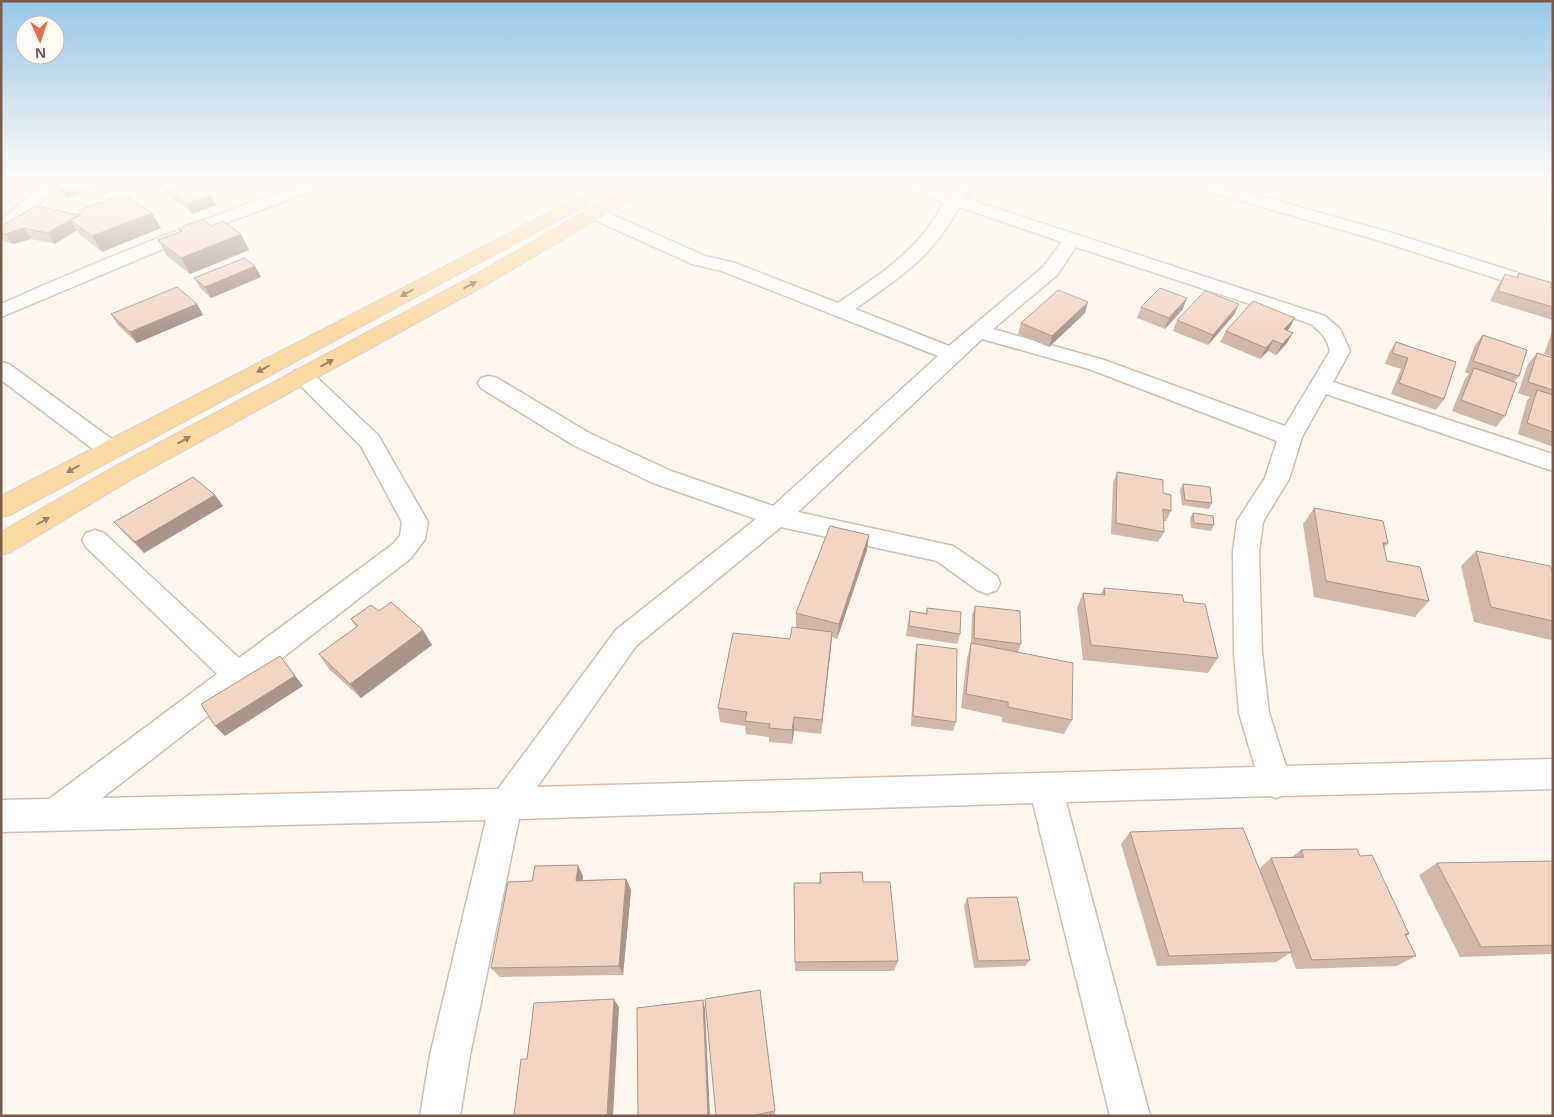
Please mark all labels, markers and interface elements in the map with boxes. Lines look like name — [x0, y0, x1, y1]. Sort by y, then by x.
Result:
north arrow — [15, 15, 65, 65]
text: N — [35, 44, 47, 63]
one-way arrow — [463, 281, 477, 289]
one-way arrow — [400, 289, 414, 297]
one-way arrow — [320, 359, 335, 367]
one-way arrow — [256, 365, 270, 373]
one-way arrow — [177, 436, 192, 444]
one-way arrow — [65, 465, 80, 473]
one-way arrow — [37, 516, 50, 525]

